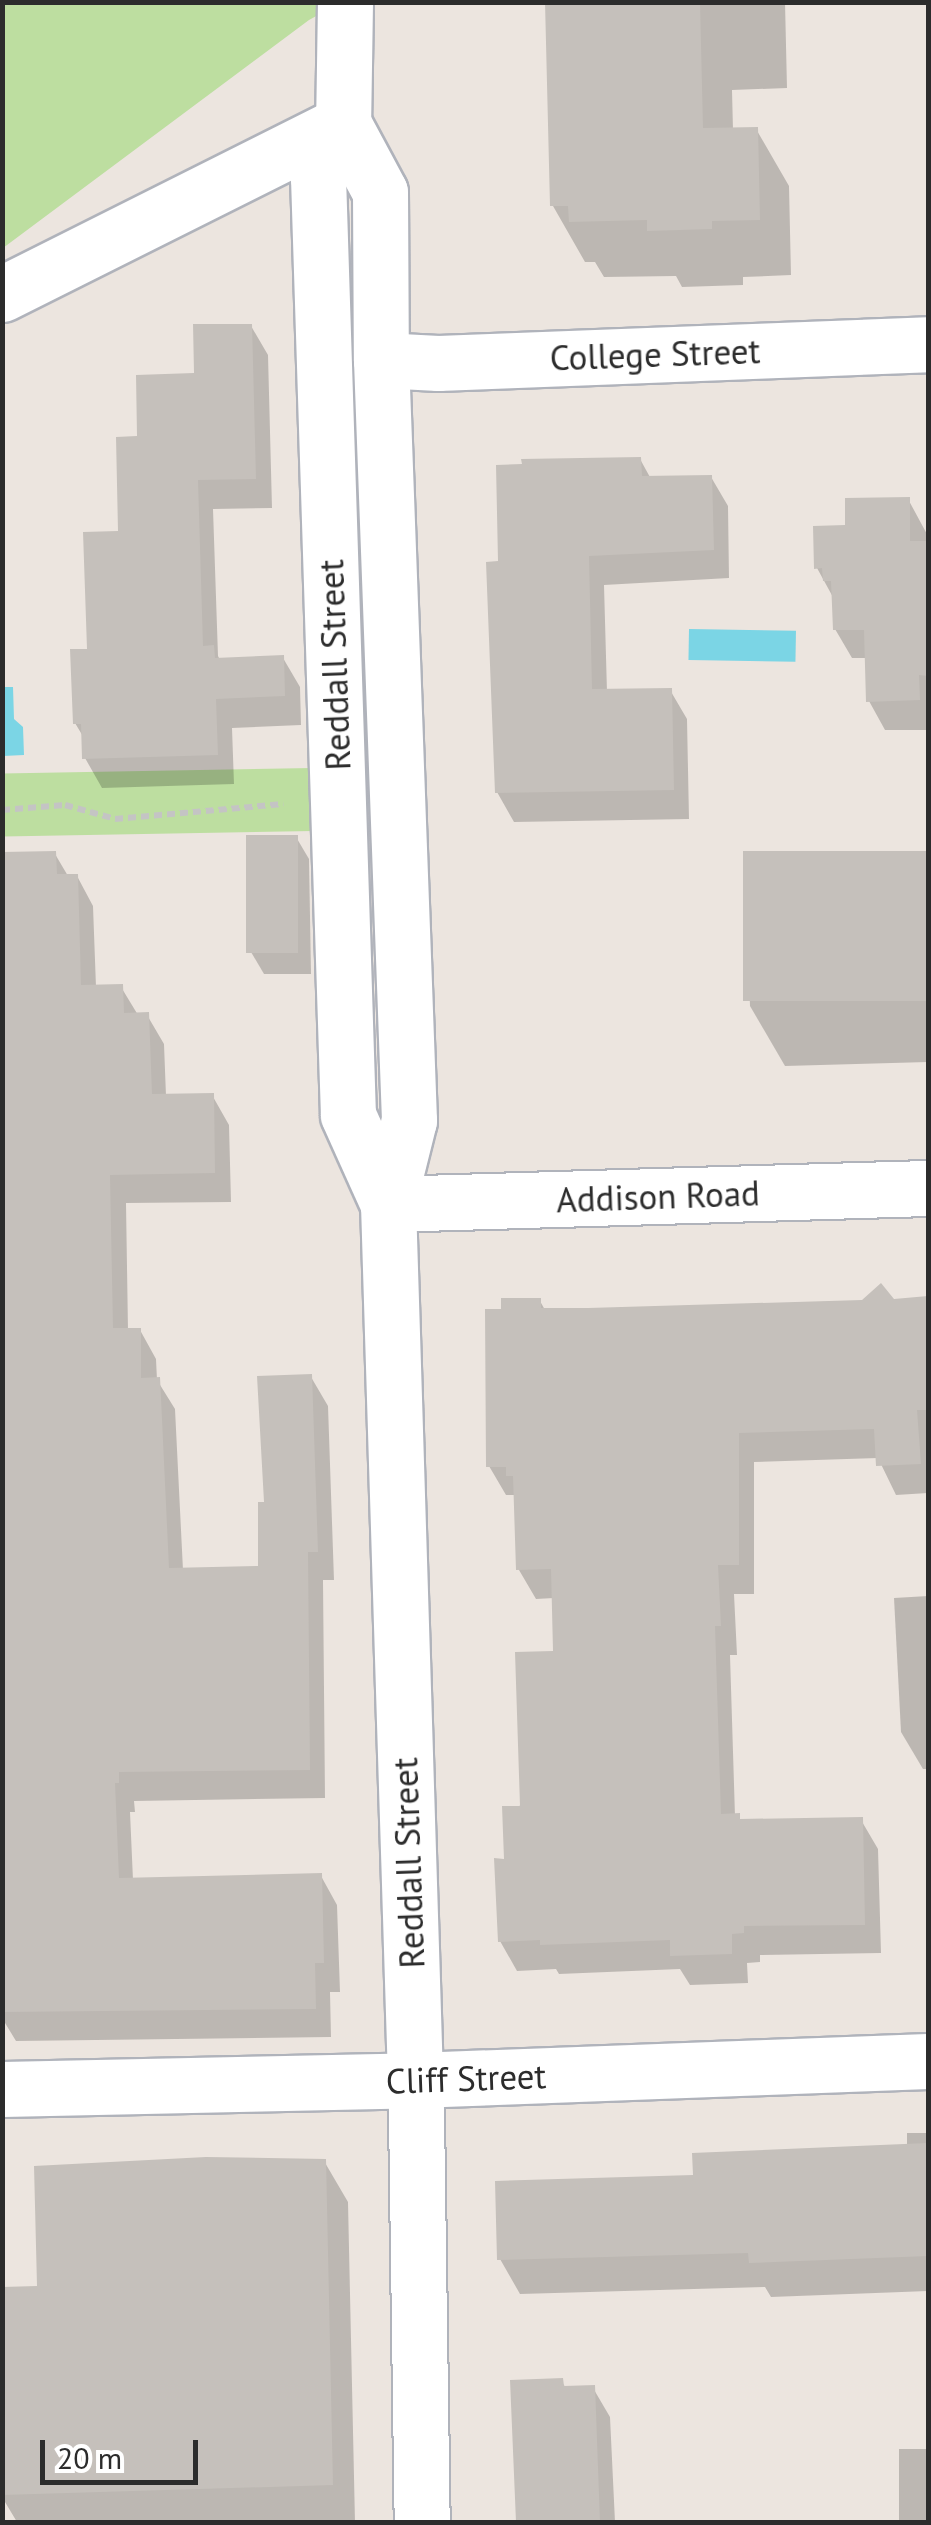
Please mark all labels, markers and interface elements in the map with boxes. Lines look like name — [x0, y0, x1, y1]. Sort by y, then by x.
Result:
street label: College Street — [549, 329, 761, 379]
street label: Reddall Street — [309, 559, 359, 771]
street label: Addison Road — [556, 1171, 760, 1221]
street label: Reddall Street — [383, 1757, 433, 1969]
street label: Cliff Street — [385, 2054, 547, 2102]
scale bar — [45, 2420, 202, 2482]
text: 20 m — [57, 2438, 122, 2477]

